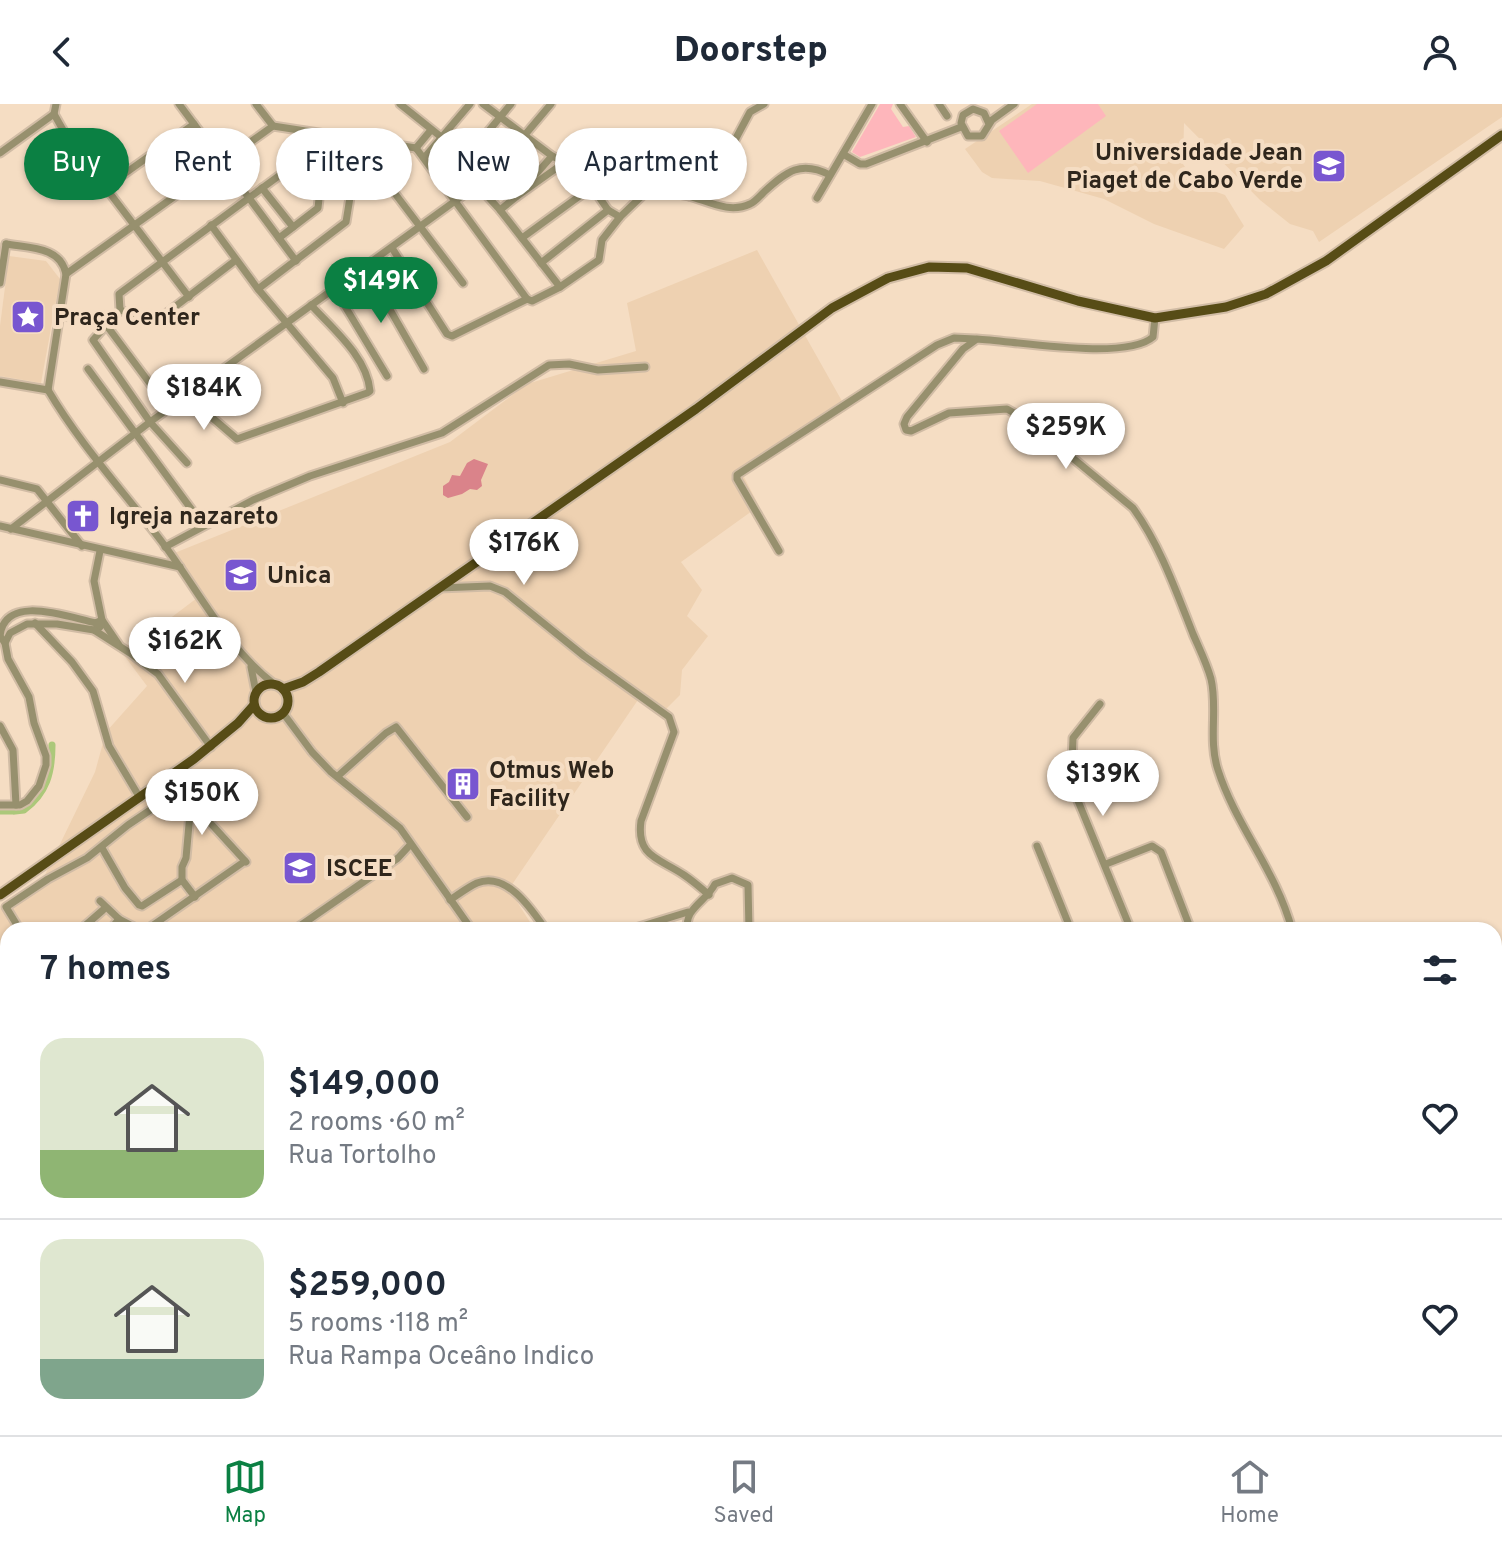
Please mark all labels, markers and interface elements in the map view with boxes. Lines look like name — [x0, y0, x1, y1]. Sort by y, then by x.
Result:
text: Doorstep — [674, 29, 828, 75]
icon: back — [40, 30, 84, 74]
icon: person — [1418, 30, 1462, 74]
chip: Buy — [24, 128, 129, 200]
chip: Rent — [145, 128, 260, 200]
chip: Filters — [276, 128, 412, 200]
chip: New — [428, 128, 539, 200]
chip: Apartment — [555, 128, 747, 200]
place label: Universidade Jean Piaget de Cabo Verde — [1066, 139, 1303, 197]
school or university icon: Universidade Jean Piaget de Cabo Verde — [1310, 147, 1348, 185]
pin: $149K — [325, 257, 437, 325]
text: $149K — [342, 266, 420, 299]
place icon: Praça Center — [9, 298, 47, 336]
place label: Praça Center — [54, 304, 200, 334]
pin: $184K — [148, 364, 260, 432]
text: $184K — [165, 373, 243, 406]
pin: $259K — [1010, 403, 1122, 471]
text: $259K — [1025, 412, 1107, 445]
church icon: Igreja nazareto — [64, 497, 102, 535]
place label: Igreja nazareto — [109, 503, 279, 533]
pin: $176K — [468, 519, 580, 587]
text: $176K — [487, 528, 561, 561]
school or university icon: Unica — [222, 556, 260, 594]
place label: Unica — [267, 562, 331, 592]
pin: $162K — [129, 617, 241, 685]
text: $162K — [147, 626, 223, 659]
pin: $139K — [1047, 750, 1159, 818]
place label: Otmus Web Facility — [489, 757, 614, 815]
text: $139K — [1065, 759, 1141, 792]
building icon: Otmus Web Facility — [444, 765, 482, 803]
pin: $150K — [146, 769, 258, 837]
text: $150K — [163, 778, 241, 811]
school or university icon: ISCEE — [281, 849, 319, 887]
place label: ISCEE — [326, 855, 393, 885]
icon: filters — [1418, 948, 1462, 992]
text: 7 homes — [40, 949, 171, 992]
text: $149,000 — [288, 1064, 441, 1107]
icon: home — [104, 1070, 200, 1166]
icon: heart — [1418, 1096, 1462, 1140]
text: 2 rooms · 60 m² — [288, 1107, 465, 1140]
text: Rua Tortolho — [288, 1140, 437, 1173]
text: $259,000 — [288, 1265, 447, 1308]
icon: home — [104, 1271, 200, 1367]
icon: heart — [1418, 1297, 1462, 1341]
text: 5 rooms · 118 m² — [288, 1308, 468, 1341]
text: Rua Rampa Oceâno Indico — [288, 1341, 594, 1374]
tab: Map — [223, 1455, 267, 1530]
tab: Saved — [714, 1455, 774, 1530]
tab: Home — [1220, 1455, 1279, 1530]

